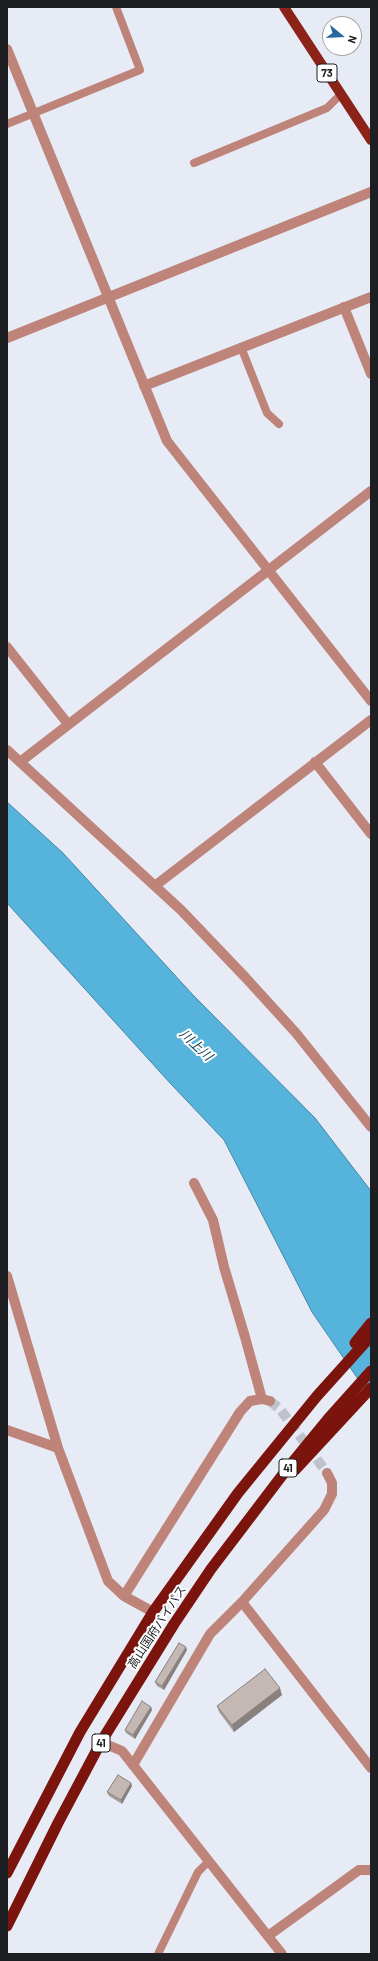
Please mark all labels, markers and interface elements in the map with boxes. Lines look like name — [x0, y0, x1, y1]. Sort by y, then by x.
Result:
north arrow — [322, 16, 362, 56]
text: N — [346, 34, 360, 45]
road number: 73 — [317, 64, 337, 82]
water label: 川上川 — [176, 1026, 216, 1064]
road number: 41 — [279, 1459, 297, 1477]
street label: 高山国府バイパス — [125, 1583, 189, 1671]
road number: 41 — [92, 1734, 110, 1752]

